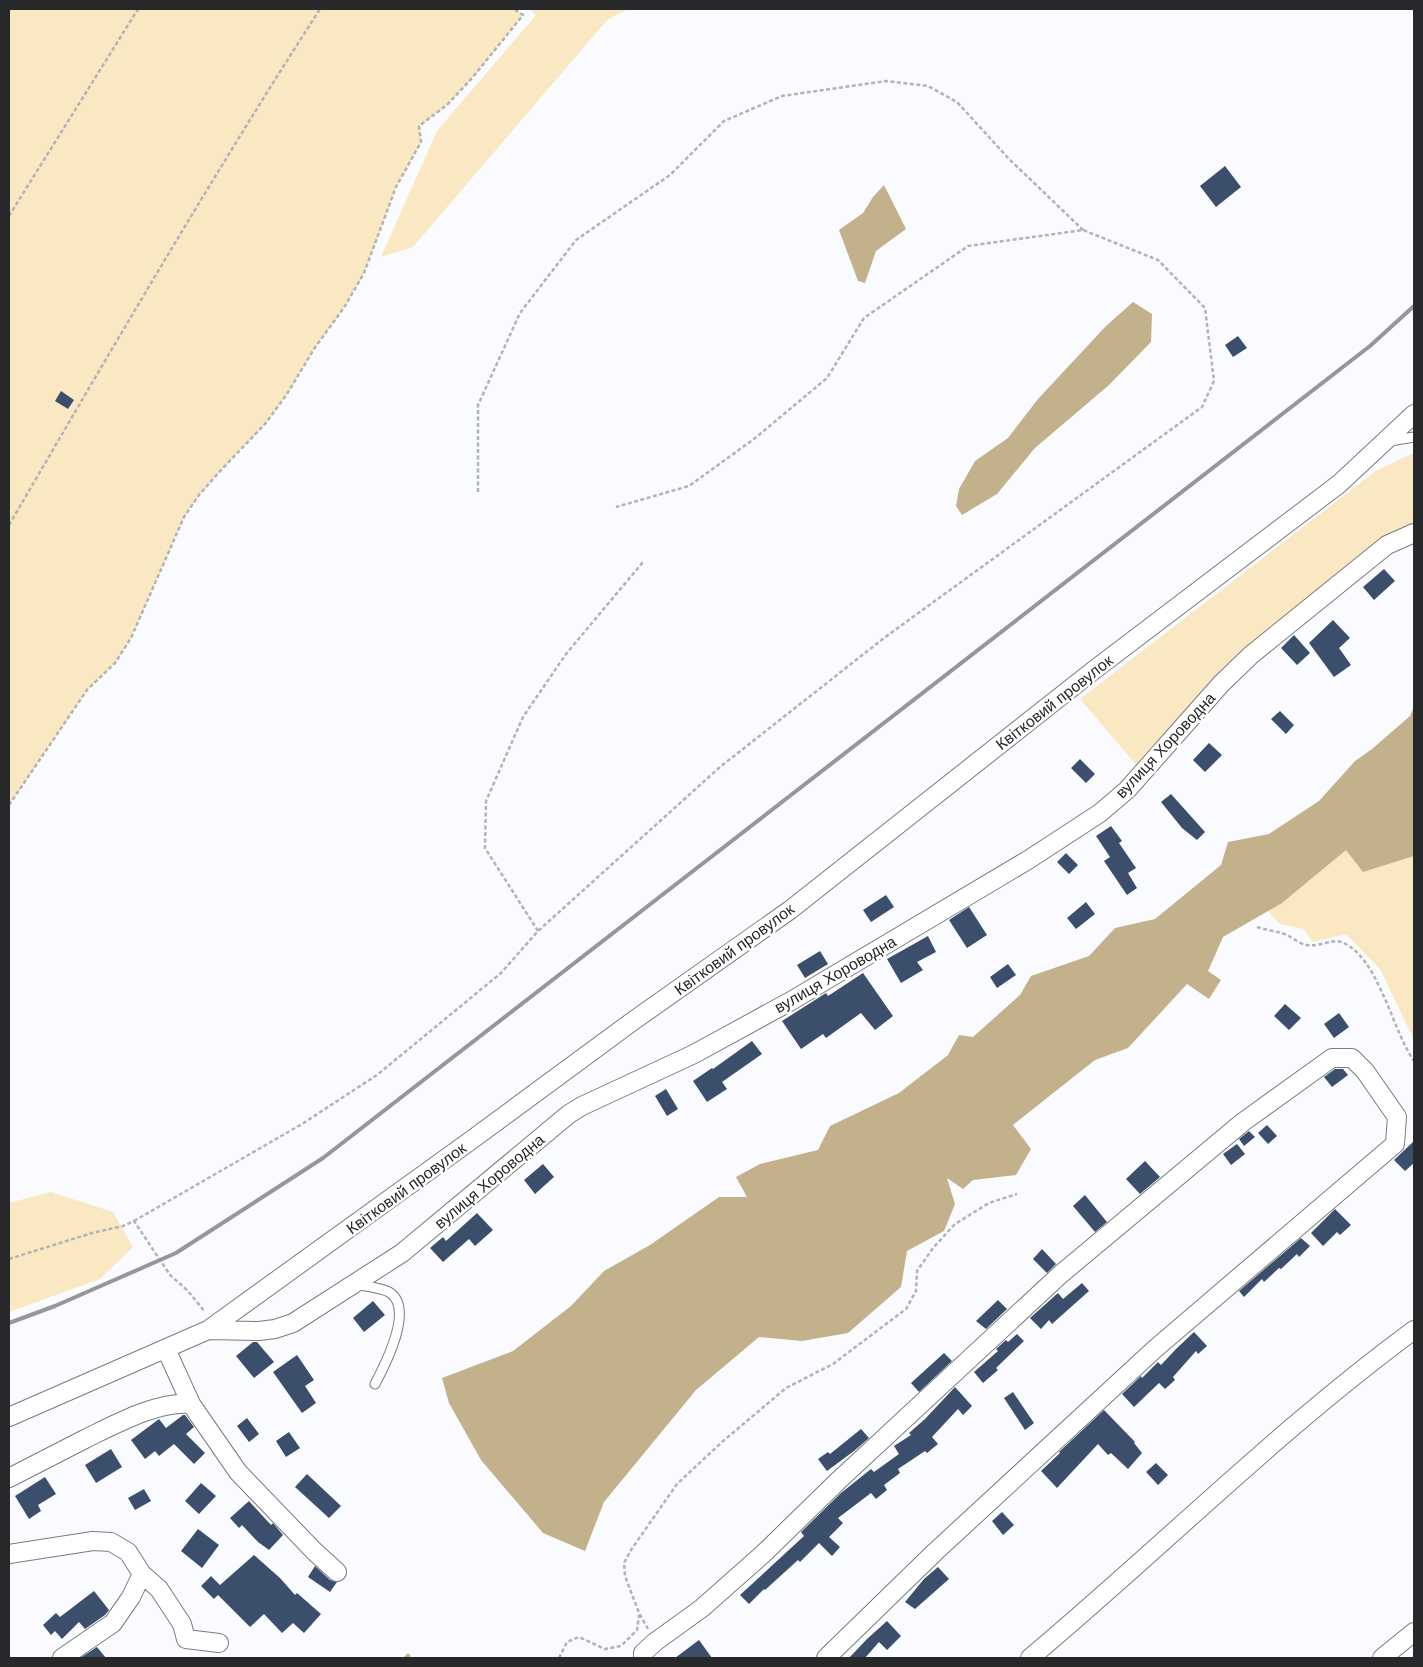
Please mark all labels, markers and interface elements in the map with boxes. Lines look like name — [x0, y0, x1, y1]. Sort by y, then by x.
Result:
street label: Квітковий провулок — [993, 651, 1117, 753]
street label: вулиця Хороводна — [1112, 689, 1219, 801]
street label: Квітковий провулок — [671, 900, 798, 998]
street label: вулиця Хороводна — [771, 933, 899, 1016]
street label: вулиця Хороводна — [431, 1131, 548, 1232]
street label: Квітковий провулок — [343, 1139, 470, 1237]

